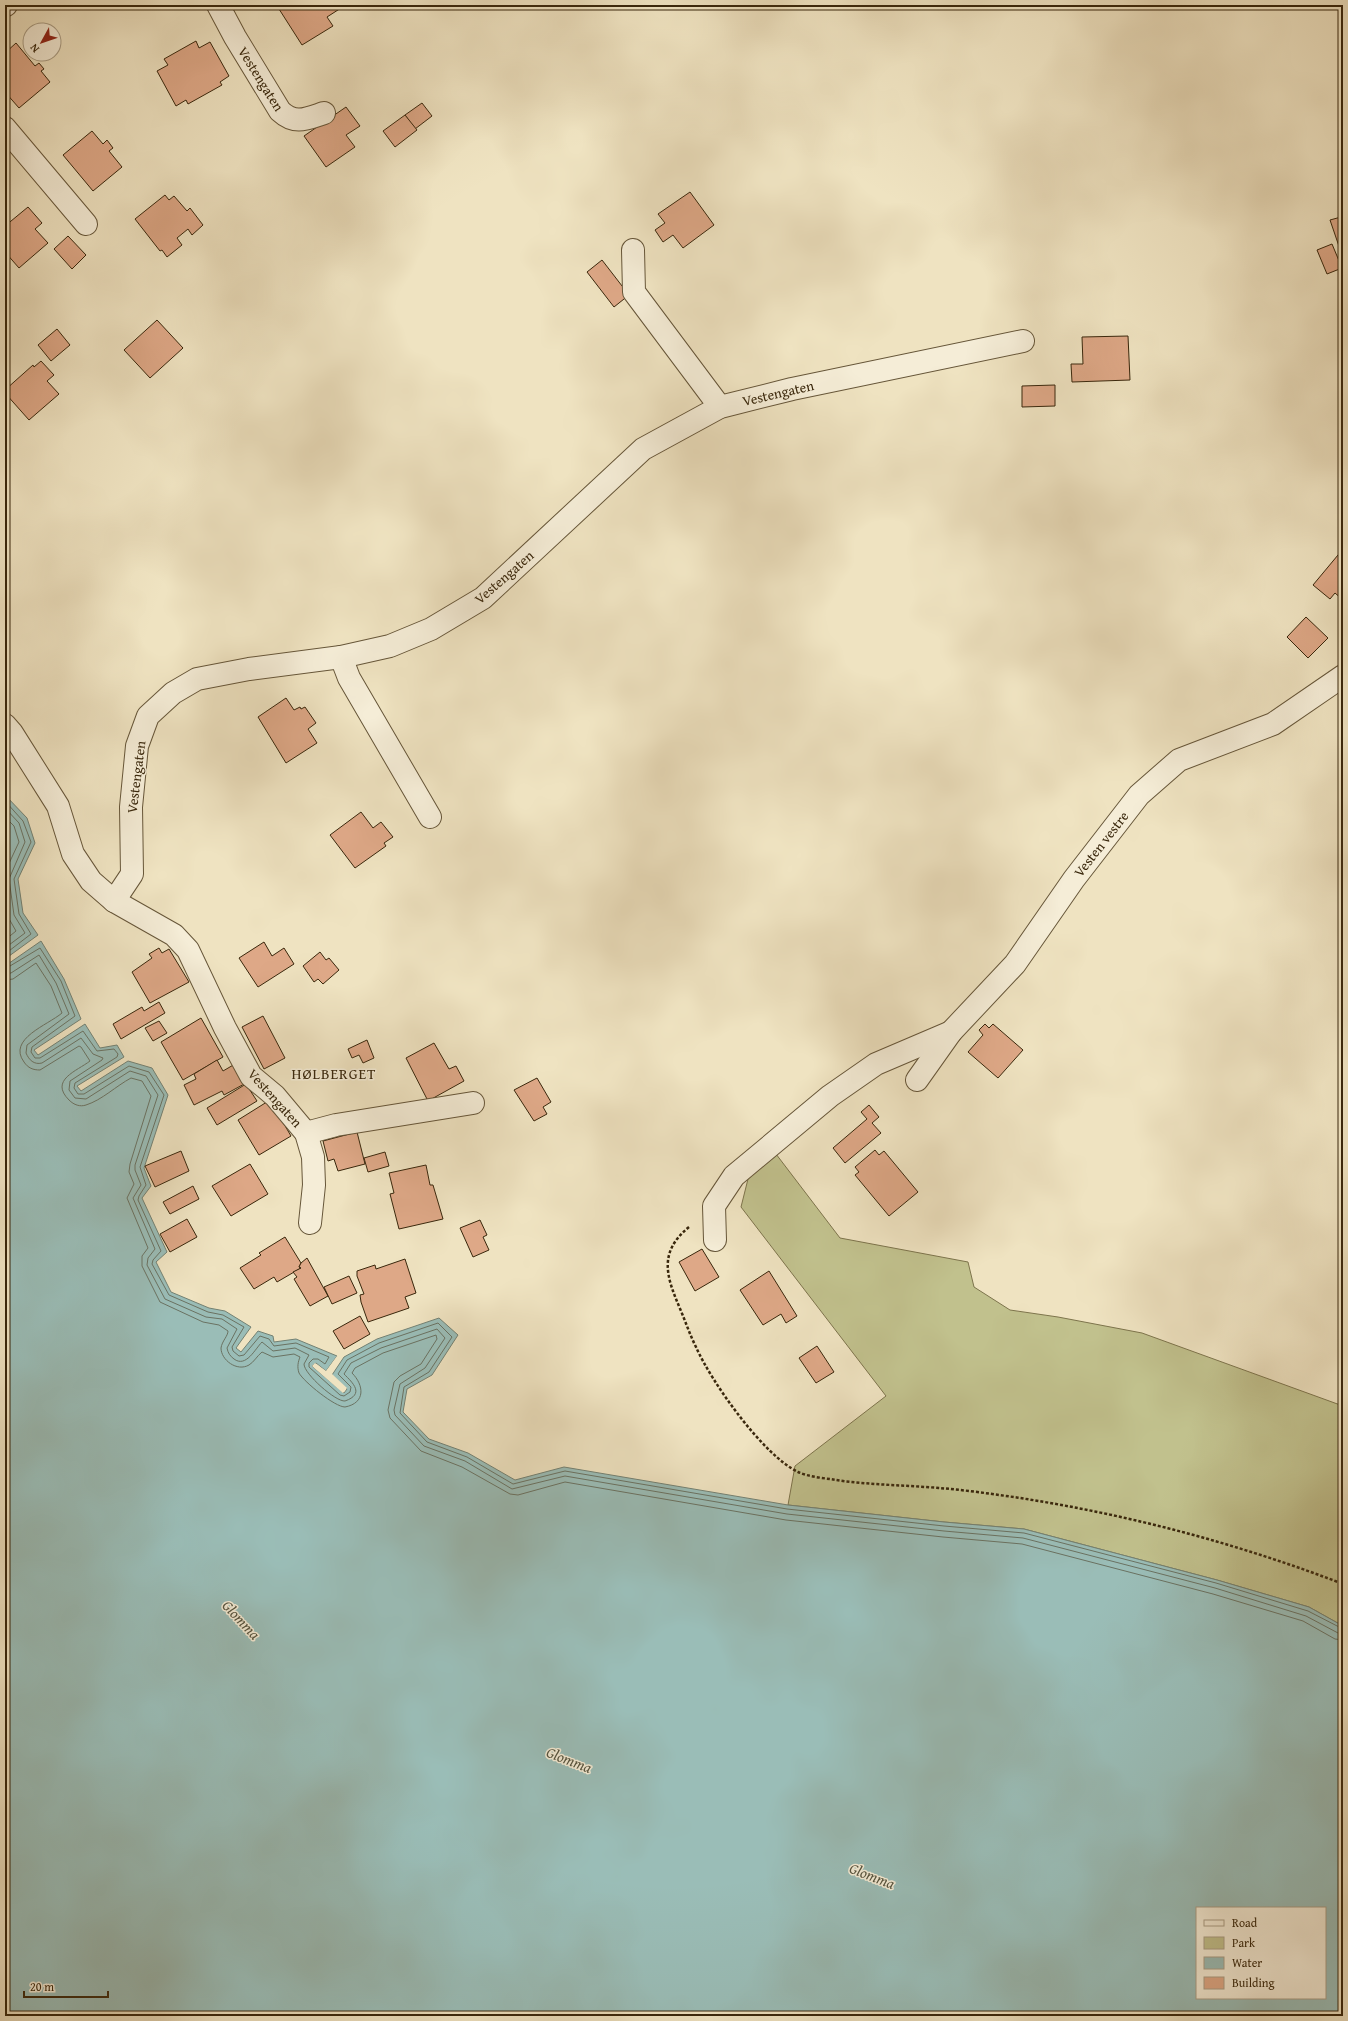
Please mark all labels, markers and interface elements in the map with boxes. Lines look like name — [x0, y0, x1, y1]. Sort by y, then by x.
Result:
north arrow — [22, 22, 62, 62]
text: N — [25, 40, 43, 56]
street label: Vestengaten — [233, 43, 289, 115]
street label: Vestengaten — [740, 375, 816, 411]
street label: Vestengaten — [470, 545, 538, 608]
street label: Vestengaten — [122, 740, 150, 814]
street label: Vesten vestre — [1069, 806, 1133, 881]
district label: HØLBERGET — [292, 1063, 376, 1084]
street label: Vestengaten — [243, 1064, 307, 1132]
water label: Glomma — [218, 1595, 265, 1644]
water label: Glomma — [543, 1741, 595, 1778]
water label: Glomma — [846, 1857, 898, 1894]
legend — [1196, 1907, 1326, 1999]
text: Road — [1232, 1914, 1258, 1931]
text: Park — [1232, 1934, 1256, 1951]
text: Water — [1232, 1954, 1262, 1971]
scale bar — [24, 1973, 108, 1999]
text: Building — [1232, 1974, 1275, 1991]
text: 20 m — [30, 1978, 54, 1995]

